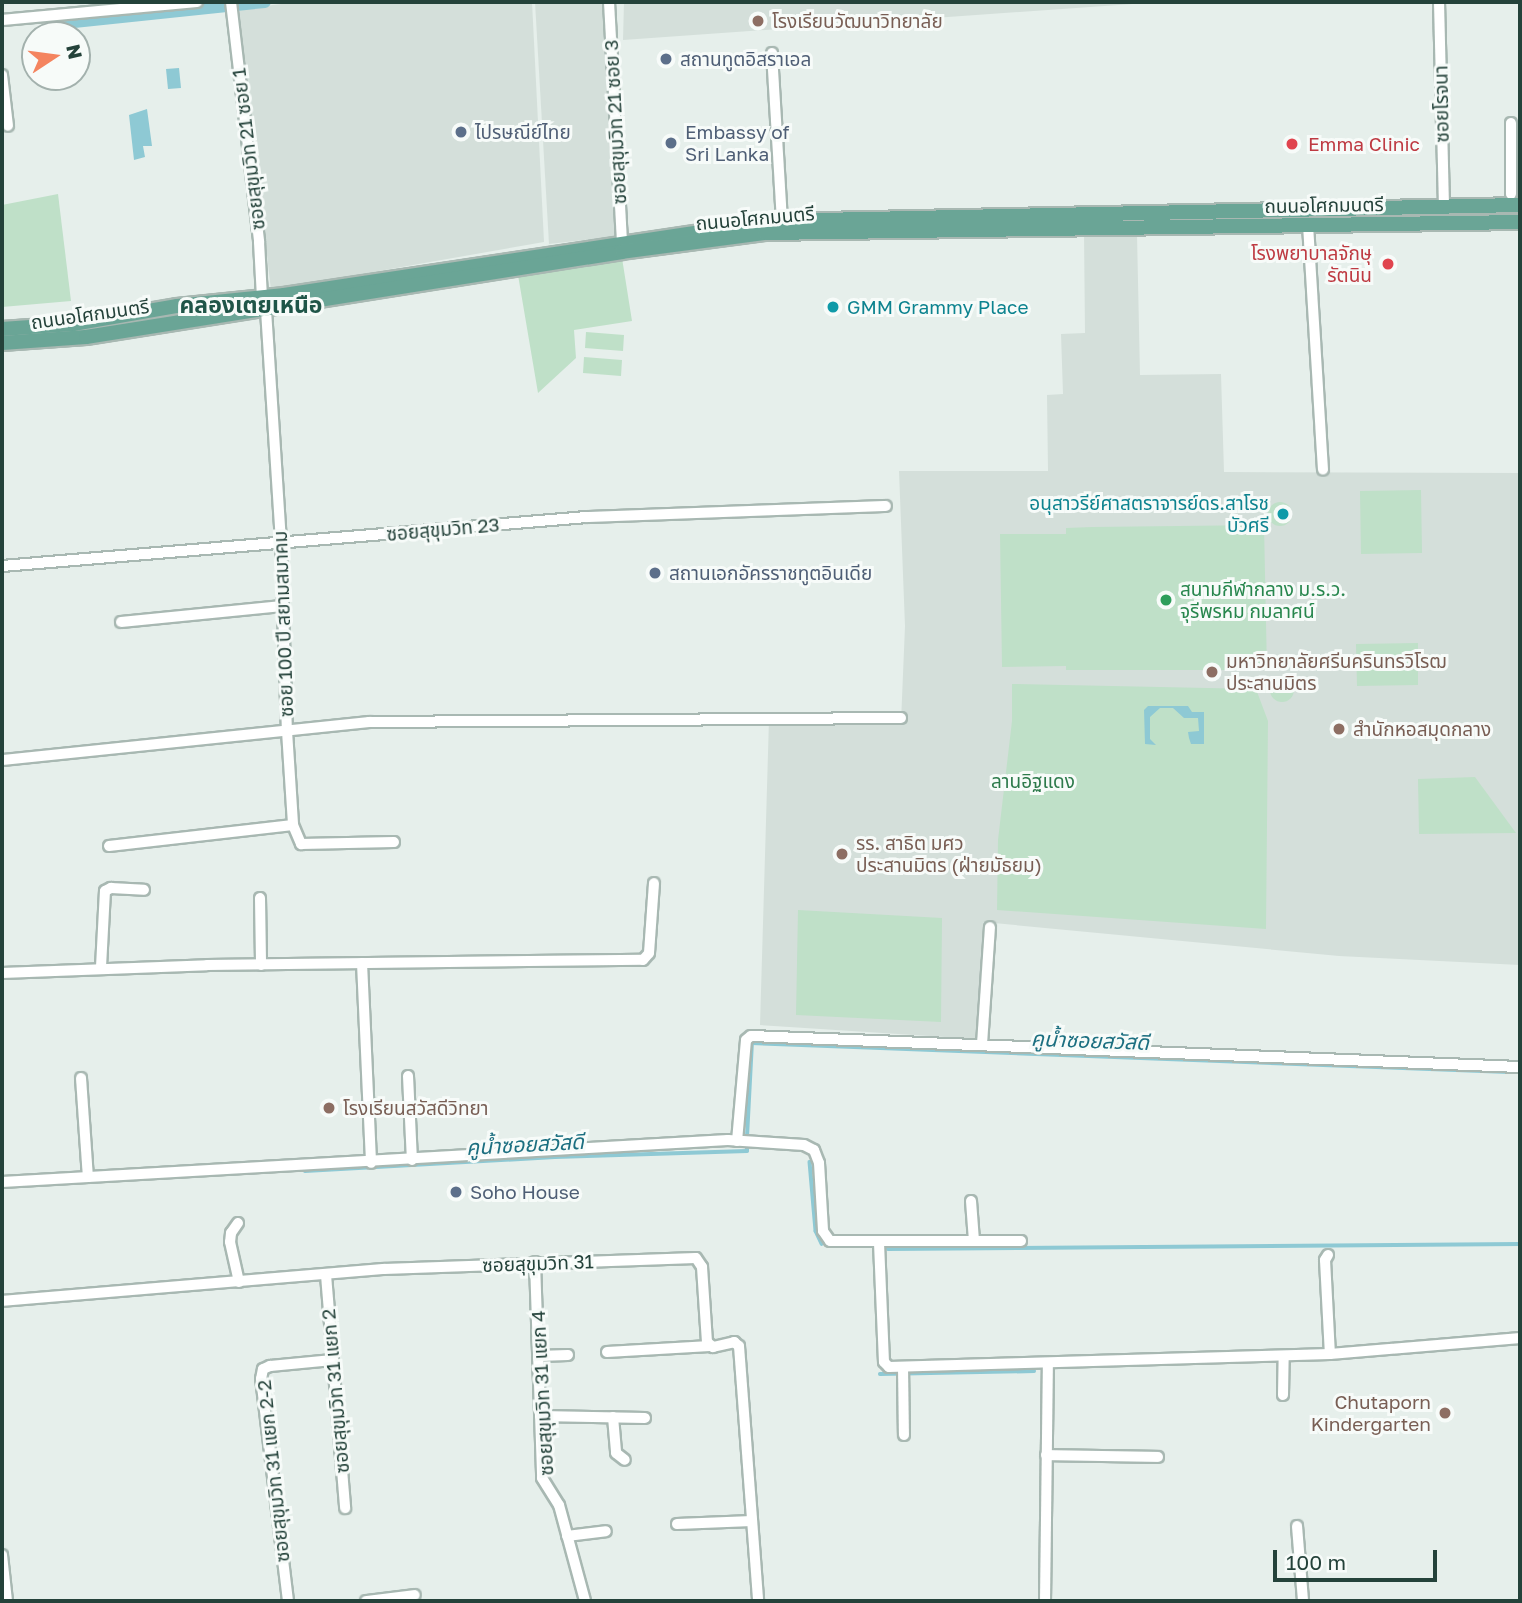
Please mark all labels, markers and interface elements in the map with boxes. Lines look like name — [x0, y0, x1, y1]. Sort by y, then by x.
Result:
place label: โรงเรียนวัฒนาวิทยาลัย — [772, 10, 943, 32]
marker: โรงเรียนวัฒนาวิทยาลัย — [750, 13, 766, 29]
north arrow — [21, 21, 91, 91]
street label: ซอยสุขุมวิท 21 ซอย 3 — [599, 39, 631, 205]
text: N — [62, 42, 88, 61]
place label: สถานทูตอิสราเอล — [680, 48, 811, 70]
marker: สถานทูตอิสราเอล — [658, 51, 674, 67]
street label: ซอยโรจนา — [1429, 65, 1453, 143]
street label: ซอยสุขุมวิท 21 ซอย 1 — [227, 67, 269, 231]
place label: ไปรษณีย์ไทย — [475, 121, 571, 143]
place label: Embassy of Sri Lanka — [685, 121, 789, 165]
marker: ไปรษณีย์ไทย — [453, 124, 469, 140]
place label: Emma Clinic — [1308, 133, 1420, 155]
marker: Emma Clinic — [1282, 134, 1302, 154]
marker: Embassy of Sri Lanka — [663, 135, 679, 151]
street label: ถนนอโศกมนตรี — [1264, 193, 1384, 217]
street label: ถนนอโศกมนตรี — [695, 201, 815, 235]
place label: โรงพยาบาลจักษุ รัตนิน — [1251, 242, 1372, 286]
marker: โรงพยาบาลจักษุ รัตนิน — [1378, 254, 1398, 274]
district label: คลองเตยเหนือ — [179, 290, 323, 318]
street label: ถนนอโศกมนตรี — [29, 294, 151, 334]
place label: GMM Grammy Place — [847, 296, 1028, 318]
marker: GMM Grammy Place — [825, 299, 841, 315]
place label: อนุสาวรีย์ศาสตราจารย์ดร.สาโรช บัวศรี — [1029, 492, 1269, 536]
marker: อนุสาวรีย์ศาสตราจารย์ดร.สาโรช บัวศรี — [1275, 506, 1291, 522]
street label: ซอยสุขุมวิท 23 — [385, 513, 501, 545]
street label: ซอย 100 ปี สยามสมาคม — [268, 530, 298, 718]
place label: สถานเอกอัครราชทูตอินเดีย — [669, 562, 872, 584]
marker: สถานเอกอัครราชทูตอินเดีย — [647, 565, 663, 581]
place label: สนามกีฬากลาง ม.ร.ว. จุรีพรหม กมลาศน์ — [1180, 578, 1346, 622]
marker: สนามกีฬากลาง ม.ร.ว. จุรีพรหม กมลาศน์ — [1158, 592, 1174, 608]
place label: มหาวิทยาลัยศรีนครินทรวิโรฒ ประสานมิตร — [1226, 650, 1446, 694]
marker: มหาวิทยาลัยศรีนครินทรวิโรฒ ประสานมิตร — [1204, 664, 1220, 680]
place label: สำนักหอสมุดกลาง — [1353, 718, 1491, 740]
marker: สำนักหอสมุดกลาง — [1331, 721, 1347, 737]
park label: ลานอิฐแดง — [991, 770, 1075, 792]
place label: รร. สาธิต มศว ประสานมิตร (ฝ่ายมัธยม) — [856, 832, 1042, 876]
marker: รร. สาธิต มศว ประสานมิตร (ฝ่ายมัธยม) — [834, 846, 850, 862]
water label: คูน้ำซอยสวัสดี — [1031, 1025, 1149, 1055]
place label: โรงเรียนสวัสดีวิทยา — [343, 1097, 488, 1119]
marker: โรงเรียนสวัสดีวิทยา — [321, 1100, 337, 1116]
water label: คูน้ำซอยสวัสดี — [466, 1128, 584, 1160]
place label: Soho House — [470, 1181, 580, 1203]
marker: Soho House — [448, 1184, 464, 1200]
street label: ซอยสุขุมวิท 31 — [482, 1250, 594, 1276]
street label: ซอยสุขุมวิท 31 แยก 2 — [316, 1308, 354, 1474]
street label: ซอยสุขุมวิท 31 แยก 4 — [526, 1310, 558, 1476]
street label: ซอยสุขุมวิท 31 แยก 2-2 — [252, 1379, 294, 1563]
place label: Chutaporn Kindergarten — [1311, 1391, 1431, 1435]
marker: Chutaporn Kindergarten — [1437, 1405, 1453, 1421]
scale bar — [1277, 1536, 1442, 1580]
text: 100 m — [1286, 1549, 1346, 1575]

